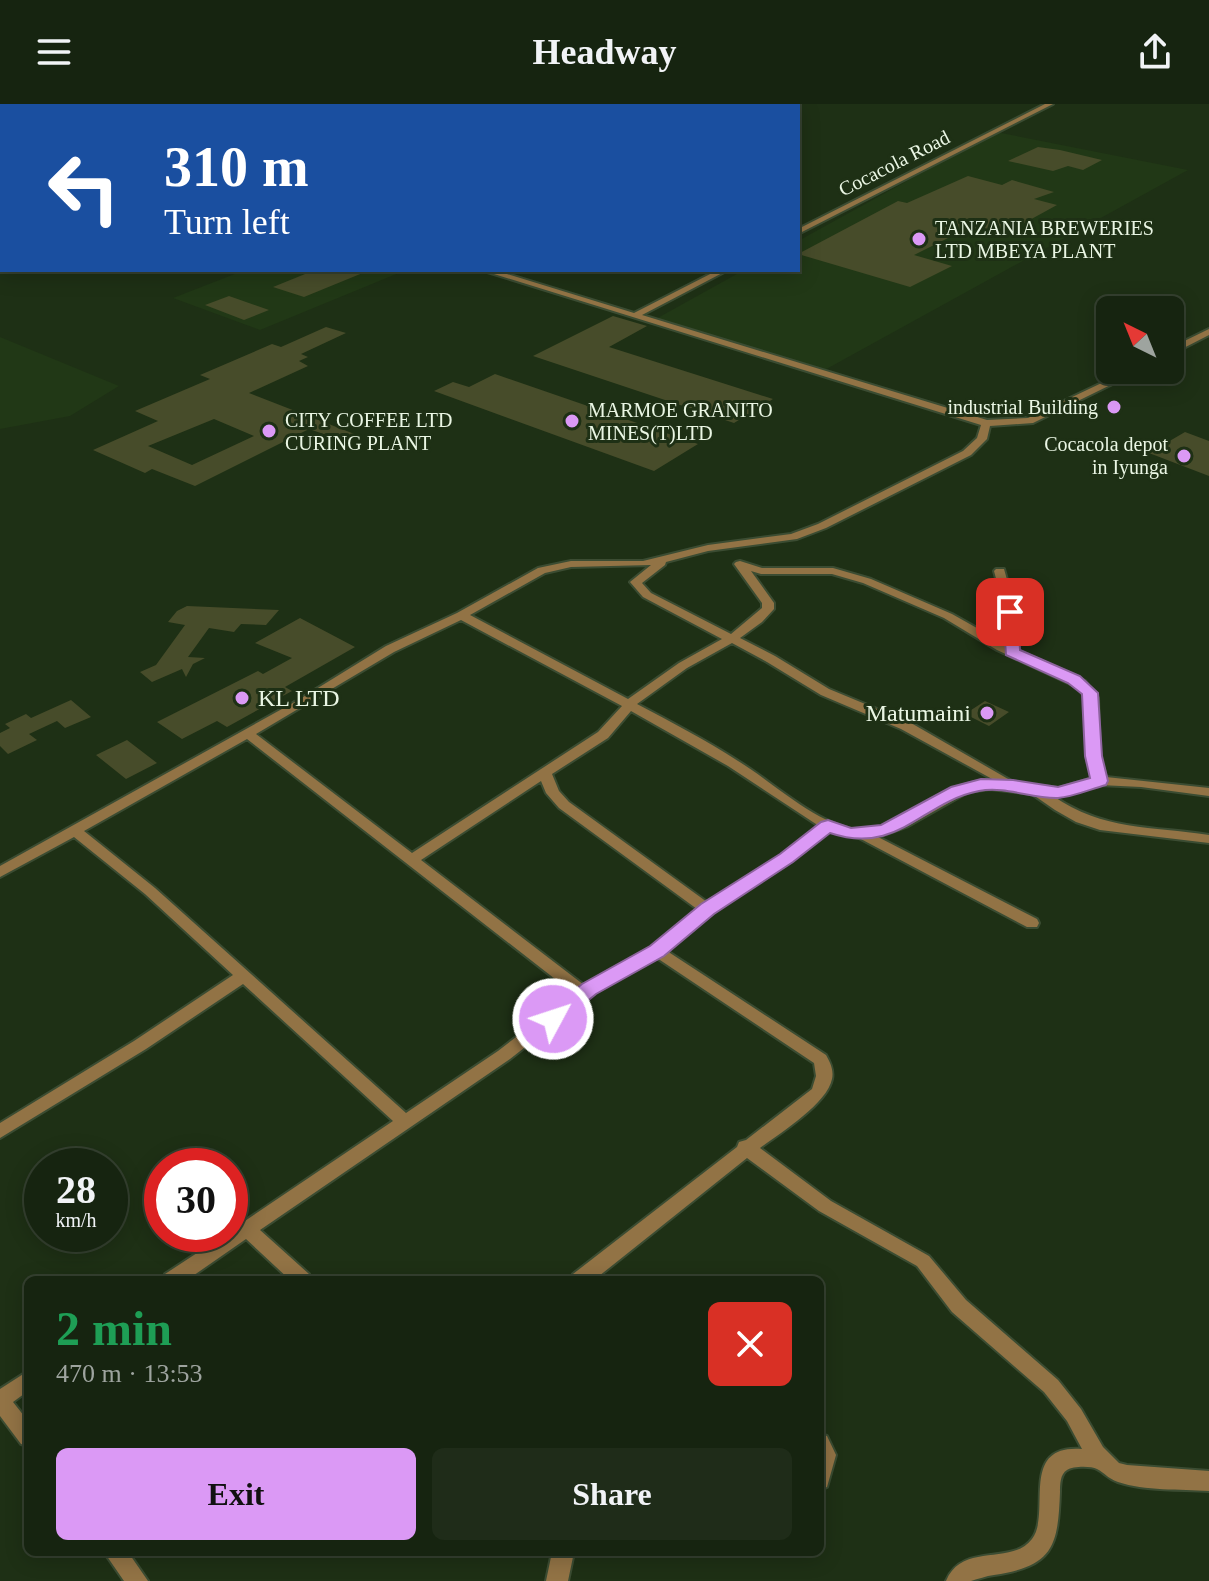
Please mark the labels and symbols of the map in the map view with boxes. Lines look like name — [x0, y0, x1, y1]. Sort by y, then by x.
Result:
street label: Cocacola Road — [835, 126, 953, 200]
place label: TANZANIA BREWERIES LTD MBEYA PLANT — [935, 217, 1154, 262]
marker: TANZANIA BREWERIES LTD MBEYA PLANT — [910, 230, 928, 248]
north arrow — [1096, 296, 1184, 384]
place label: industrial Building — [947, 396, 1098, 419]
marker: industrial Building — [1105, 398, 1123, 416]
place label: MARMOE GRANITO MINES(T)LTD — [588, 399, 773, 445]
place label: CITY COFFEE LTD CURING PLANT — [285, 409, 452, 454]
marker: MARMOE GRANITO MINES(T)LTD — [563, 412, 581, 430]
marker: CITY COFFEE LTD CURING PLANT — [260, 422, 278, 440]
place label: Cocacola depot in Iyunga — [1044, 433, 1168, 479]
marker: Cocacola depot in Iyunga — [1175, 447, 1193, 465]
pin — [976, 578, 1044, 646]
place label: KL LTD — [258, 685, 340, 711]
marker: KL LTD — [233, 689, 251, 707]
place label: Matumaini — [866, 700, 971, 726]
marker: Matumaini — [978, 704, 996, 722]
position arrow — [511, 977, 595, 1061]
speed limit sign: 30 — [144, 1148, 248, 1252]

